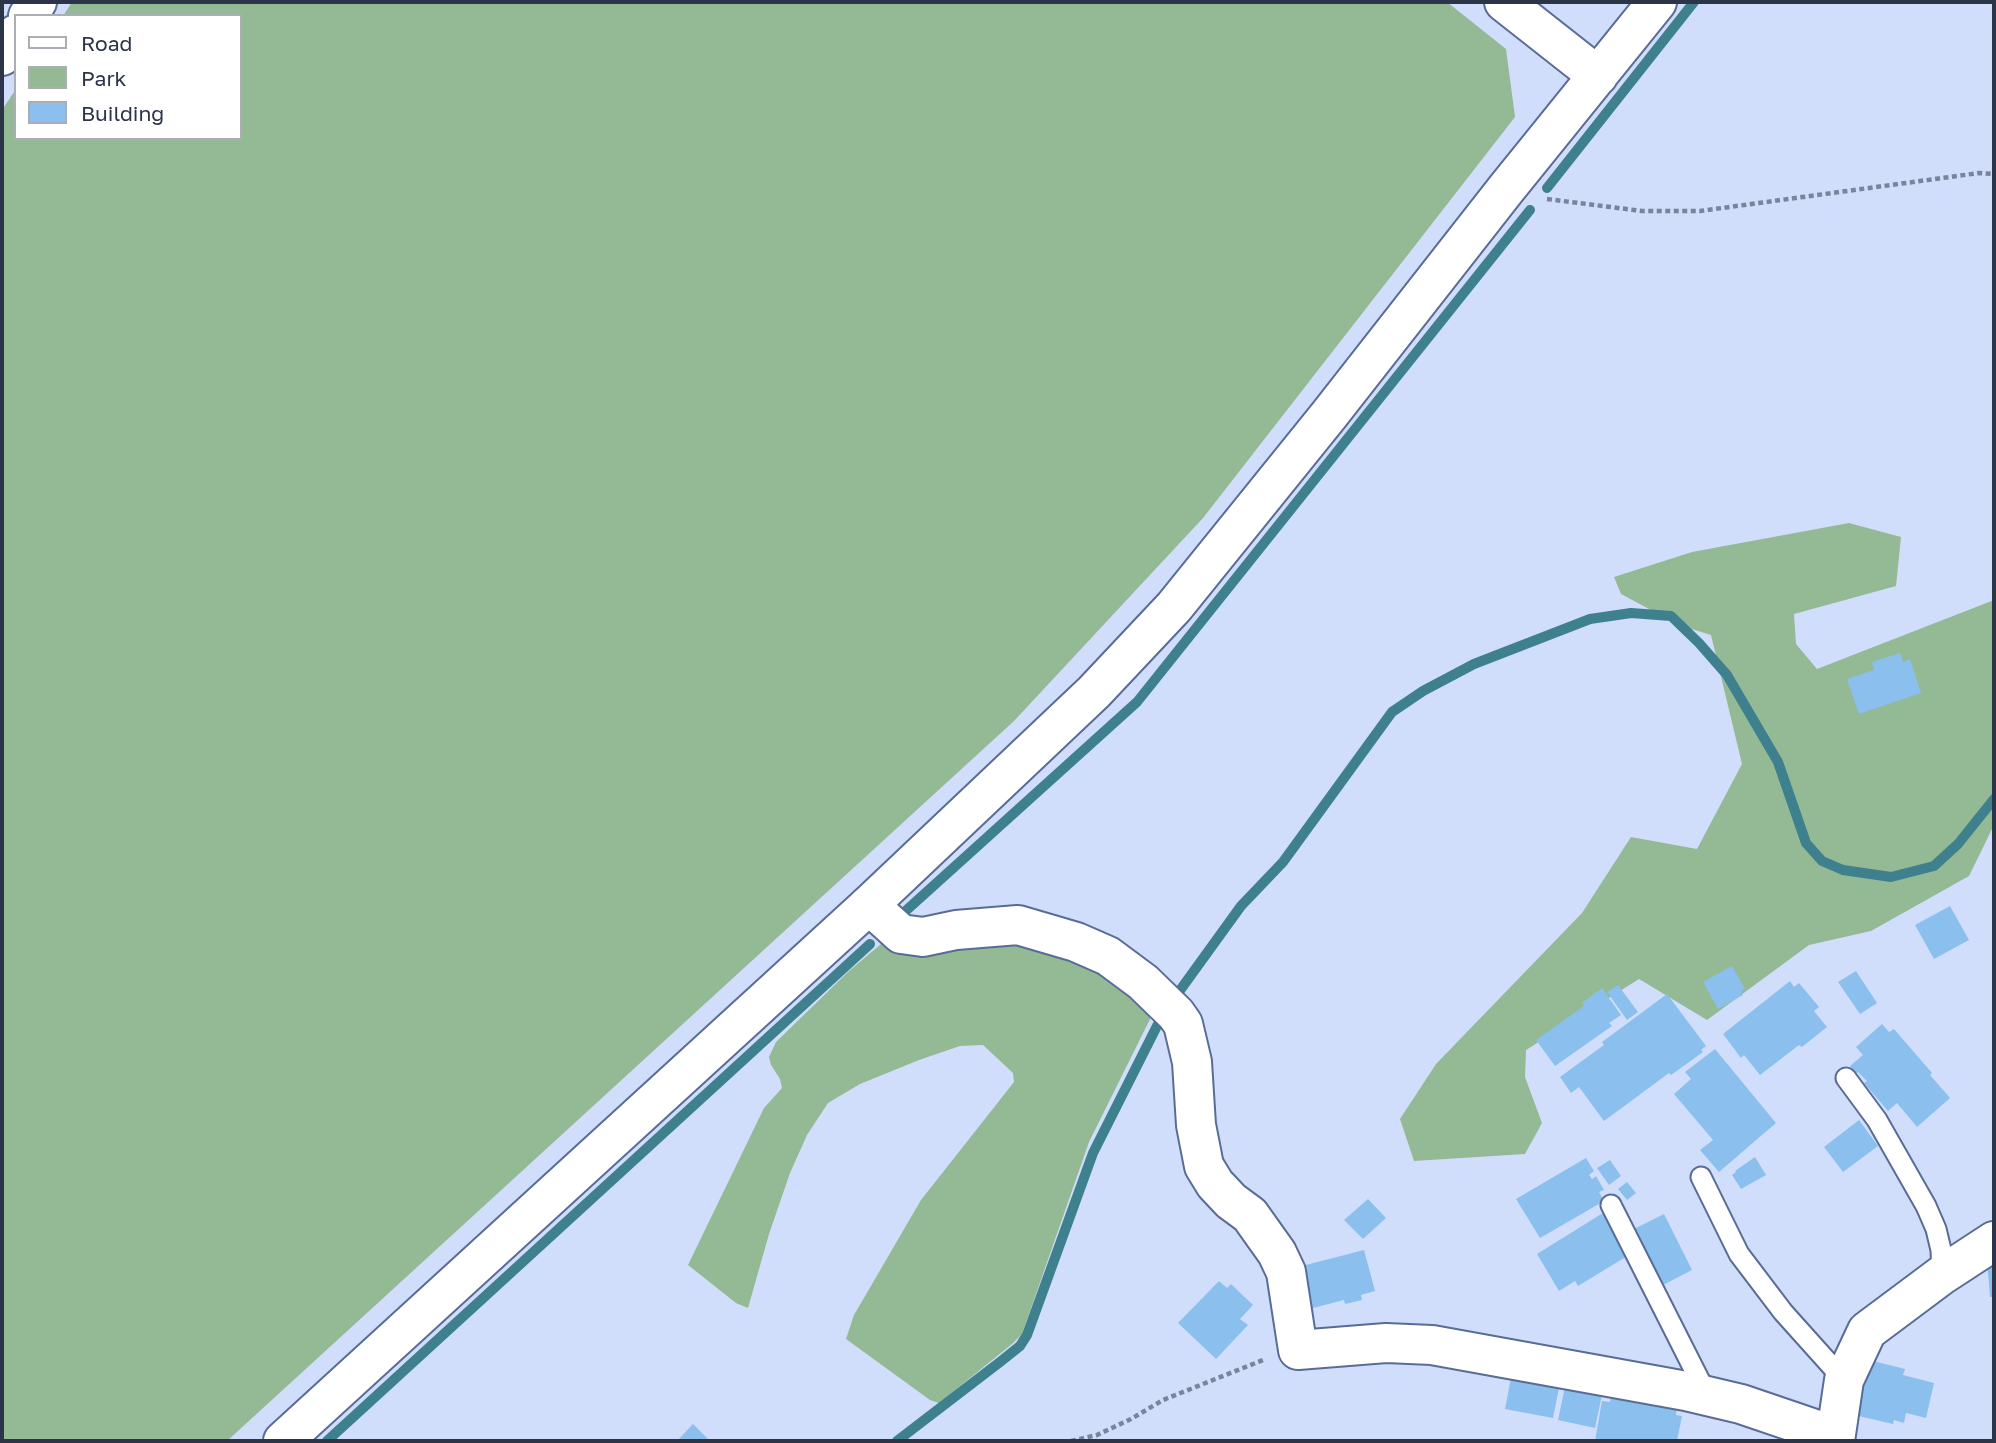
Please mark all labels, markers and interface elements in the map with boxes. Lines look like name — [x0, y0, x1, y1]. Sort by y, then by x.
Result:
legend — [14, 14, 242, 140]
text: Road — [81, 30, 132, 56]
text: Park — [81, 65, 126, 91]
text: Building — [81, 100, 164, 126]

